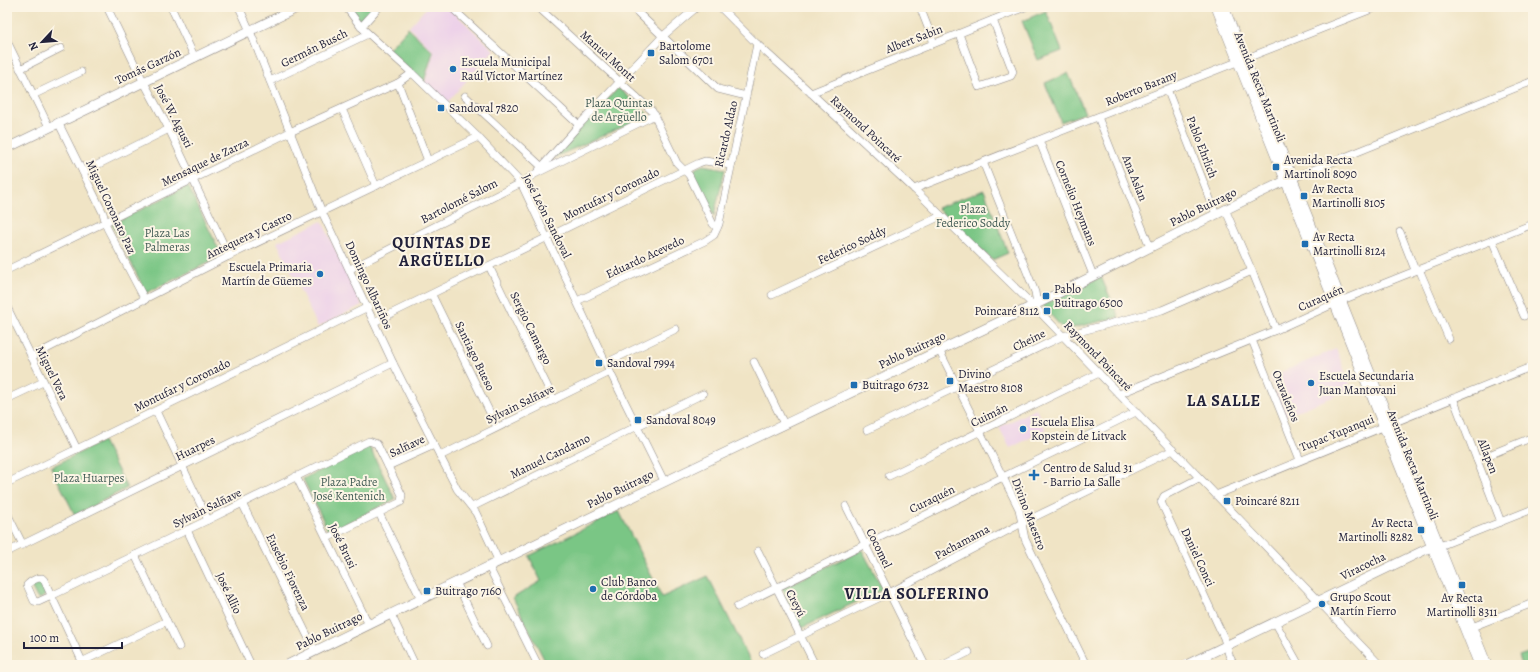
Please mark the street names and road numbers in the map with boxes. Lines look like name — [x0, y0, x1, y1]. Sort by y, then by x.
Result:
street label: Albert Sabin — [882, 21, 945, 58]
street label: Germán Busch — [278, 25, 350, 71]
street label: Manuel Montt — [577, 27, 639, 85]
street label: Avenida Recta Martinoli — [1230, 29, 1289, 144]
street label: Tomás Garzón — [113, 44, 184, 88]
street label: Roberto Barany — [1103, 66, 1180, 110]
street label: José W. Agusti — [151, 81, 197, 151]
street label: Raymond Poincaré — [827, 92, 905, 166]
street label: Ricardo Aldao — [711, 99, 741, 169]
street label: Pablo Ehrlich — [1183, 114, 1221, 181]
street label: Mensaque de Zarza — [159, 134, 252, 190]
street label: Ana Aslan — [1118, 152, 1152, 204]
street label: Miguel Coronato Paz — [82, 157, 140, 257]
street label: Cornelio Heymans — [1052, 158, 1101, 248]
street label: Montufar y Coronado — [560, 164, 662, 224]
street label: José León Sandoval — [519, 171, 575, 261]
street label: Bartolomé Salom — [418, 175, 500, 227]
street label: Pablo Buitrago — [1167, 184, 1239, 230]
street label: Antequera y Castro — [203, 207, 294, 263]
street label: Federico Soddy — [815, 222, 890, 268]
street label: Eduardo Acevedo — [603, 232, 687, 282]
street label: Domingo Albariños — [342, 238, 397, 332]
street label: Curaquén — [1295, 281, 1347, 315]
street label: Sergio Camargo — [506, 289, 556, 367]
street label: Raymond Poincaré — [1060, 317, 1136, 395]
street label: Santiago Bueso — [451, 319, 499, 393]
street label: Cheine — [1010, 325, 1048, 355]
street label: Pablo Buitrago — [876, 327, 948, 373]
street label: Miguel Vera — [32, 343, 72, 403]
street label: Montufar y Coronado — [131, 355, 233, 415]
street label: Otavaleños — [1268, 368, 1304, 424]
street label: Sylvain Salñave — [483, 380, 557, 428]
street label: Cuimán — [968, 399, 1011, 431]
street label: Avenida Recta Martinoli — [1383, 407, 1442, 522]
street label: Tupac Yupanqui — [1297, 411, 1377, 455]
street label: Manuel Candamo — [507, 430, 593, 482]
street label: Huarpes — [172, 431, 218, 464]
street label: Salñave — [387, 431, 427, 461]
street label: Allapen — [1474, 435, 1502, 476]
street label: Pablo Buitrago — [584, 466, 656, 512]
street label: Divino Maestro — [1008, 476, 1050, 552]
street label: Curaquén — [907, 481, 958, 517]
street label: Sylvain Salñave — [170, 484, 244, 532]
street label: José Brusi — [325, 521, 361, 571]
street label: Pachamama — [932, 521, 993, 563]
street label: Cocomel — [863, 525, 896, 571]
street label: Daniel Conci — [1177, 525, 1219, 589]
street label: Eusebio Fiorenza — [262, 531, 314, 614]
street label: Viracocha — [1337, 548, 1389, 584]
street label: José Allio — [212, 570, 246, 616]
street label: Creyú — [782, 586, 810, 620]
street label: Pablo Buitrago — [293, 608, 365, 654]

